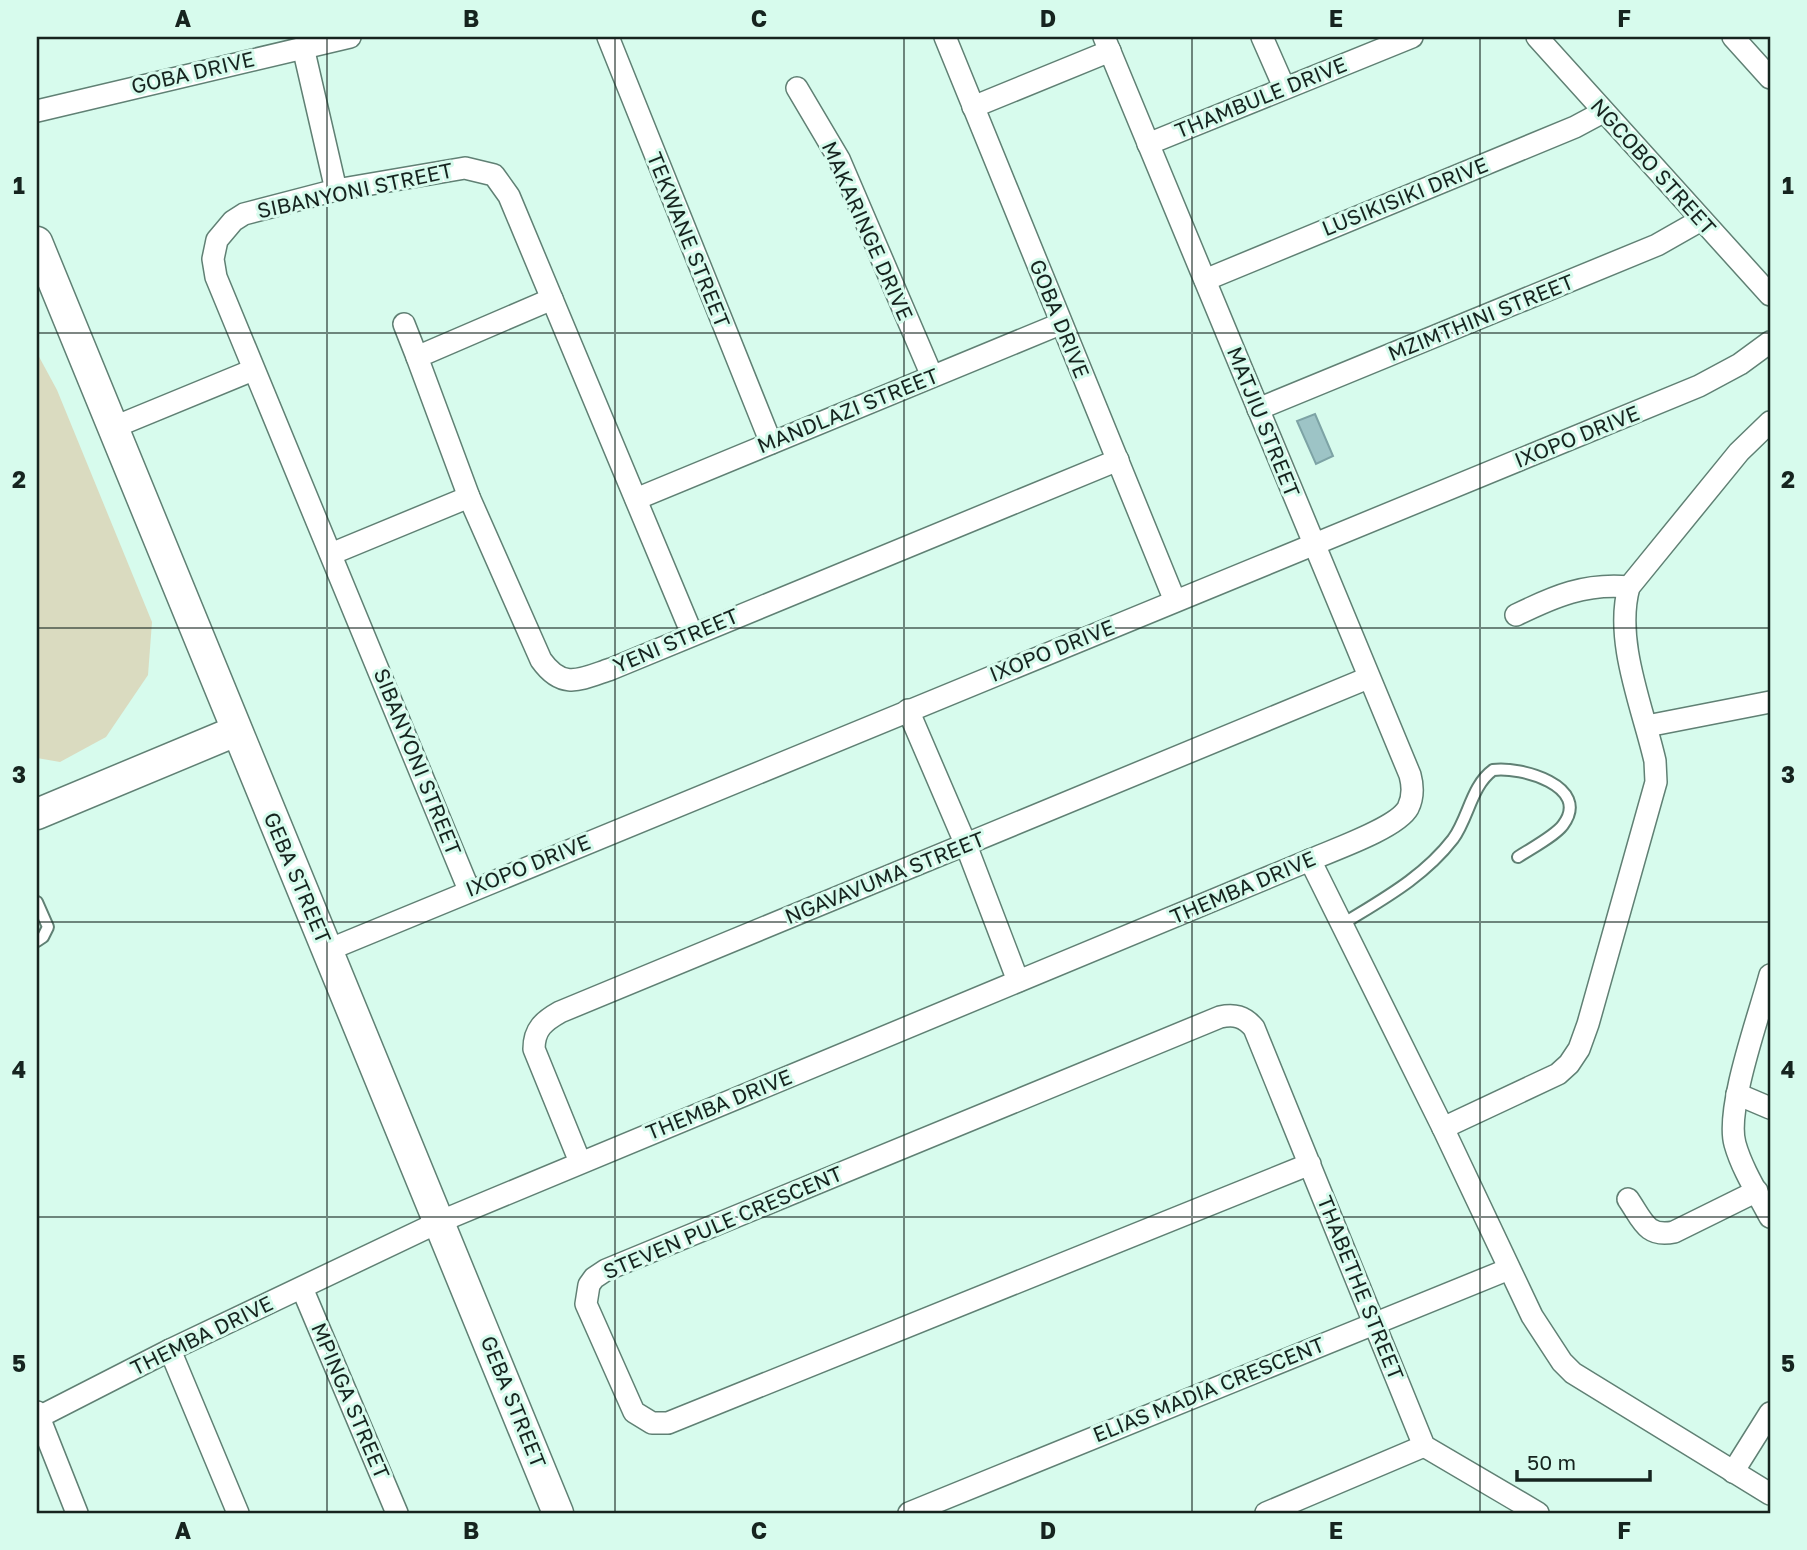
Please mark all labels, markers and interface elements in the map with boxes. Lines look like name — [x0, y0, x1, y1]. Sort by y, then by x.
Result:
text: A — [175, 4, 192, 32]
text: B — [463, 4, 479, 32]
text: C — [751, 4, 767, 32]
text: D — [1040, 4, 1056, 32]
text: E — [1329, 4, 1343, 32]
text: F — [1617, 4, 1631, 32]
street label: GOBA DRIVE — [129, 45, 257, 99]
street label: THAMBULE DRIVE — [1171, 51, 1350, 143]
street label: NGCOBO STREET — [1586, 93, 1722, 240]
street label: MAKARINGE DRIVE — [817, 137, 919, 324]
street label: TEKWANE STREET — [642, 148, 736, 331]
street label: LUSIKISIKI DRIVE — [1318, 151, 1491, 241]
street label: SIBANYONI STREET — [255, 157, 455, 223]
text: 1 — [13, 171, 25, 199]
text: 1 — [1782, 171, 1794, 199]
street label: GOBA DRIVE — [1024, 255, 1096, 382]
street label: MZIMTHINI STREET — [1384, 268, 1577, 366]
street label: MATJIU STREET — [1222, 343, 1306, 501]
street label: MANDLAZI STREET — [753, 362, 942, 458]
street label: IXOPO DRIVE — [1510, 399, 1643, 473]
text: 2 — [12, 465, 26, 493]
text: 2 — [1781, 465, 1795, 493]
street label: YENI STREET — [609, 602, 742, 678]
street label: IXOPO DRIVE — [985, 613, 1118, 687]
street label: SIBANYONI STREET — [369, 664, 467, 859]
text: 3 — [12, 760, 26, 788]
text: 3 — [1781, 760, 1795, 788]
street label: GEBA STREET — [259, 808, 337, 947]
street label: NGAVAVUMA STREET — [781, 825, 988, 929]
street label: IXOPO DRIVE — [461, 828, 594, 902]
street label: THEMBA DRIVE — [1166, 845, 1319, 929]
text: 4 — [12, 1055, 26, 1083]
text: 4 — [1781, 1055, 1795, 1083]
street label: THEMBA DRIVE — [642, 1063, 795, 1145]
street label: STEVEN PULE CRESCENT — [599, 1160, 846, 1284]
street label: THABETHE STREET — [1312, 1192, 1410, 1384]
street label: THEMBA DRIVE — [126, 1289, 277, 1381]
street label: MPINGA STREET — [306, 1318, 396, 1483]
street label: ELIAS MADIA CRESCENT — [1089, 1331, 1328, 1447]
street label: GEBA STREET — [476, 1332, 552, 1471]
text: 5 — [12, 1349, 26, 1377]
text: 5 — [1781, 1349, 1795, 1377]
scale bar — [1517, 1438, 1650, 1482]
text: 50 m — [1527, 1449, 1576, 1475]
text: A — [175, 1516, 192, 1544]
text: B — [463, 1516, 479, 1544]
text: C — [751, 1516, 767, 1544]
text: D — [1040, 1516, 1056, 1544]
text: E — [1329, 1516, 1343, 1544]
text: F — [1617, 1516, 1631, 1544]

